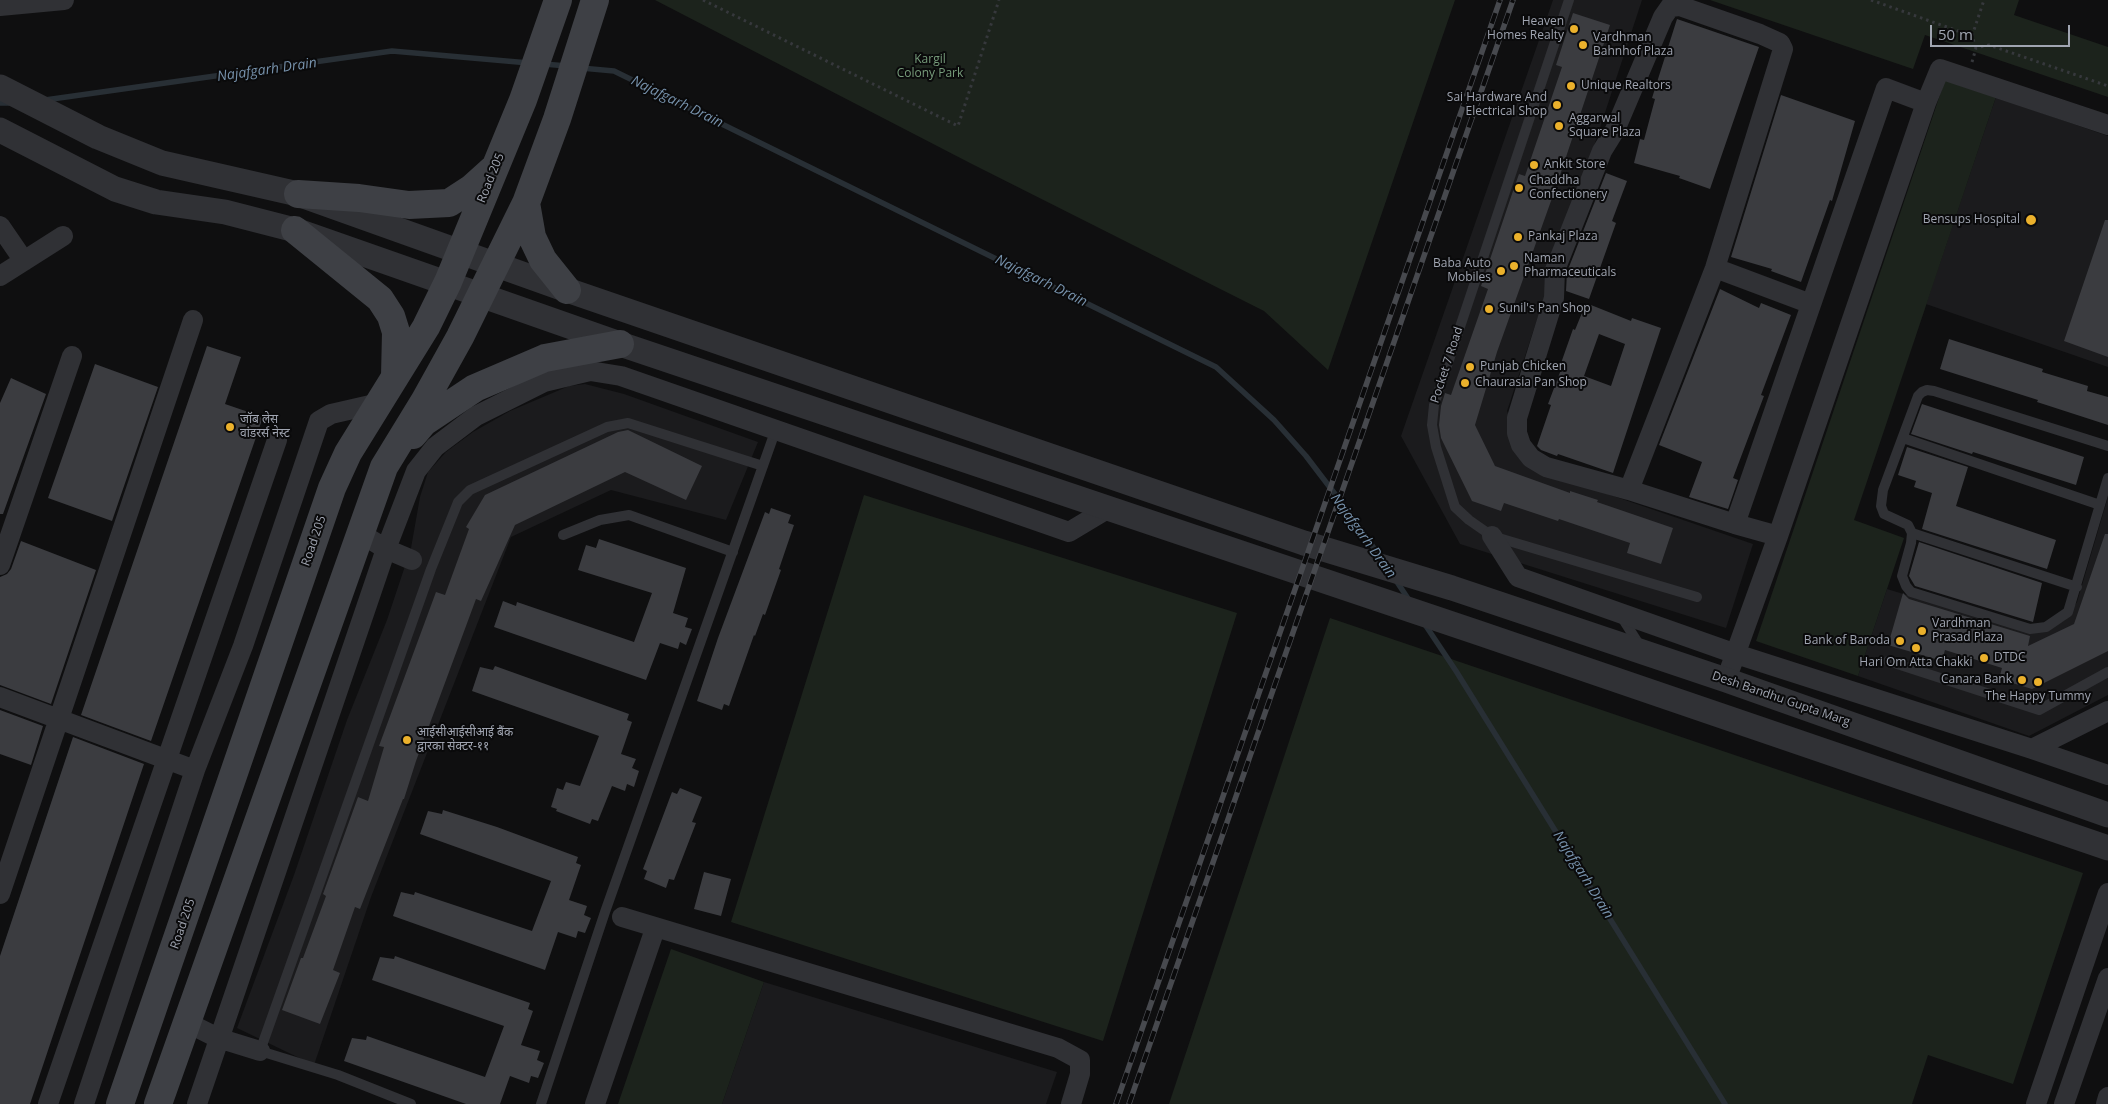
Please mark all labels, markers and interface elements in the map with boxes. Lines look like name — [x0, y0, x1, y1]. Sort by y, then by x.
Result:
place label: Heaven Homes Realty — [1487, 15, 1564, 43]
scale bar — [1933, 15, 2073, 47]
marker: Heaven Homes Realty — [1568, 23, 1580, 35]
text: 50 m — [1938, 24, 1973, 44]
place label: Vardhman Bahnhof Plaza — [1593, 31, 1673, 59]
marker: Vardhman Bahnhof Plaza — [1577, 39, 1589, 51]
park label: Kargil Colony Park — [897, 53, 963, 81]
water label: Najafgarh Drain — [216, 55, 318, 85]
water label: Najafgarh Drain — [628, 72, 726, 132]
place label: Unique Realtors — [1581, 79, 1671, 93]
marker: Unique Realtors — [1565, 80, 1577, 92]
place label: Sai Hardware And Electrical Shop — [1447, 91, 1547, 119]
marker: Sai Hardware And Electrical Shop — [1551, 99, 1563, 111]
place label: Aggarwal Square Plaza — [1569, 112, 1641, 140]
marker: Aggarwal Square Plaza — [1553, 120, 1565, 132]
street label: Road 205 — [475, 151, 507, 205]
place label: Ankit Store — [1544, 158, 1605, 172]
marker: Ankit Store — [1528, 159, 1540, 171]
place label: Chaddha Confectionery — [1529, 174, 1607, 202]
marker: Chaddha Confectionery — [1513, 182, 1525, 194]
place label: Bensups Hospital — [1923, 213, 2020, 227]
marker: Bensups Hospital — [2024, 213, 2038, 227]
place label: Pankaj Plaza — [1528, 230, 1598, 244]
marker: Pankaj Plaza — [1512, 231, 1524, 243]
water label: Najafgarh Drain — [992, 251, 1090, 311]
place label: Naman Pharmaceuticals — [1524, 252, 1616, 280]
place label: Baba Auto Mobiles — [1433, 257, 1491, 285]
marker: Naman Pharmaceuticals — [1508, 260, 1520, 272]
marker: Baba Auto Mobiles — [1495, 265, 1507, 277]
place label: Sunil's Pan Shop — [1499, 302, 1591, 316]
marker: Sunil's Pan Shop — [1483, 303, 1495, 315]
street label: Pocket 7 Road — [1428, 325, 1466, 405]
place label: Punjab Chicken — [1480, 360, 1566, 374]
marker: Punjab Chicken — [1464, 361, 1476, 373]
place label: Chaurasia Pan Shop — [1475, 376, 1587, 390]
marker: Chaurasia Pan Shop — [1459, 377, 1471, 389]
place label: जॉब लेस वांडरर्स नेस्ट — [240, 413, 290, 441]
marker: जॉब लेस वांडरर्स नेस्ट — [224, 421, 236, 433]
water label: Najafgarh Drain — [1327, 490, 1399, 582]
street label: Road 205 — [299, 514, 329, 568]
place label: Vardhman Prasad Plaza — [1932, 617, 2003, 645]
marker: Vardhman Prasad Plaza — [1916, 625, 1928, 637]
place label: Bank of Baroda — [1804, 634, 1890, 648]
marker: Bank of Baroda — [1894, 635, 1906, 647]
marker: Hari Om Atta Chakki — [1910, 642, 1922, 654]
place label: DTDC — [1994, 651, 2026, 665]
marker: DTDC — [1978, 652, 1990, 664]
place label: Hari Om Atta Chakki — [1859, 656, 1973, 670]
street label: Desh Bandhu Gupta Marg — [1710, 669, 1852, 729]
place label: Canara Bank — [1941, 673, 2012, 687]
marker: Canara Bank — [2016, 674, 2028, 686]
marker: The Happy Tummy — [2032, 676, 2044, 688]
place label: The Happy Tummy — [1985, 690, 2091, 704]
place label: आईसीआईसीआई बैंक द्वारका सेक्टर-११ — [417, 726, 513, 754]
marker: आईसीआईसीआई बैंक द्वारका सेक्टर-११ — [401, 734, 413, 746]
water label: Najafgarh Drain — [1549, 828, 1617, 922]
street label: Road 205 — [168, 897, 198, 951]

